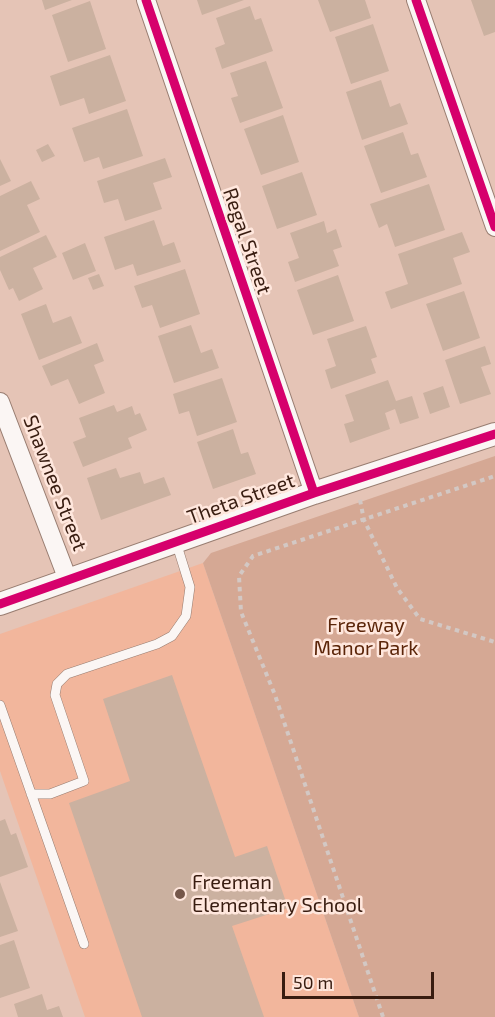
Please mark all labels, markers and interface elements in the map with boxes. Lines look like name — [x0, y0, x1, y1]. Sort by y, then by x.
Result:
street label: Regal Street — [218, 185, 276, 297]
street label: Shawnee Street — [18, 412, 92, 554]
street label: Theta Street — [184, 468, 298, 530]
park label: Freeway Manor Park — [314, 613, 418, 660]
place label: Freeman Elementary School — [192, 870, 363, 917]
marker: Freeman Elementary School — [173, 887, 187, 901]
scale bar — [285, 960, 436, 998]
text: 50 m — [293, 971, 333, 993]

